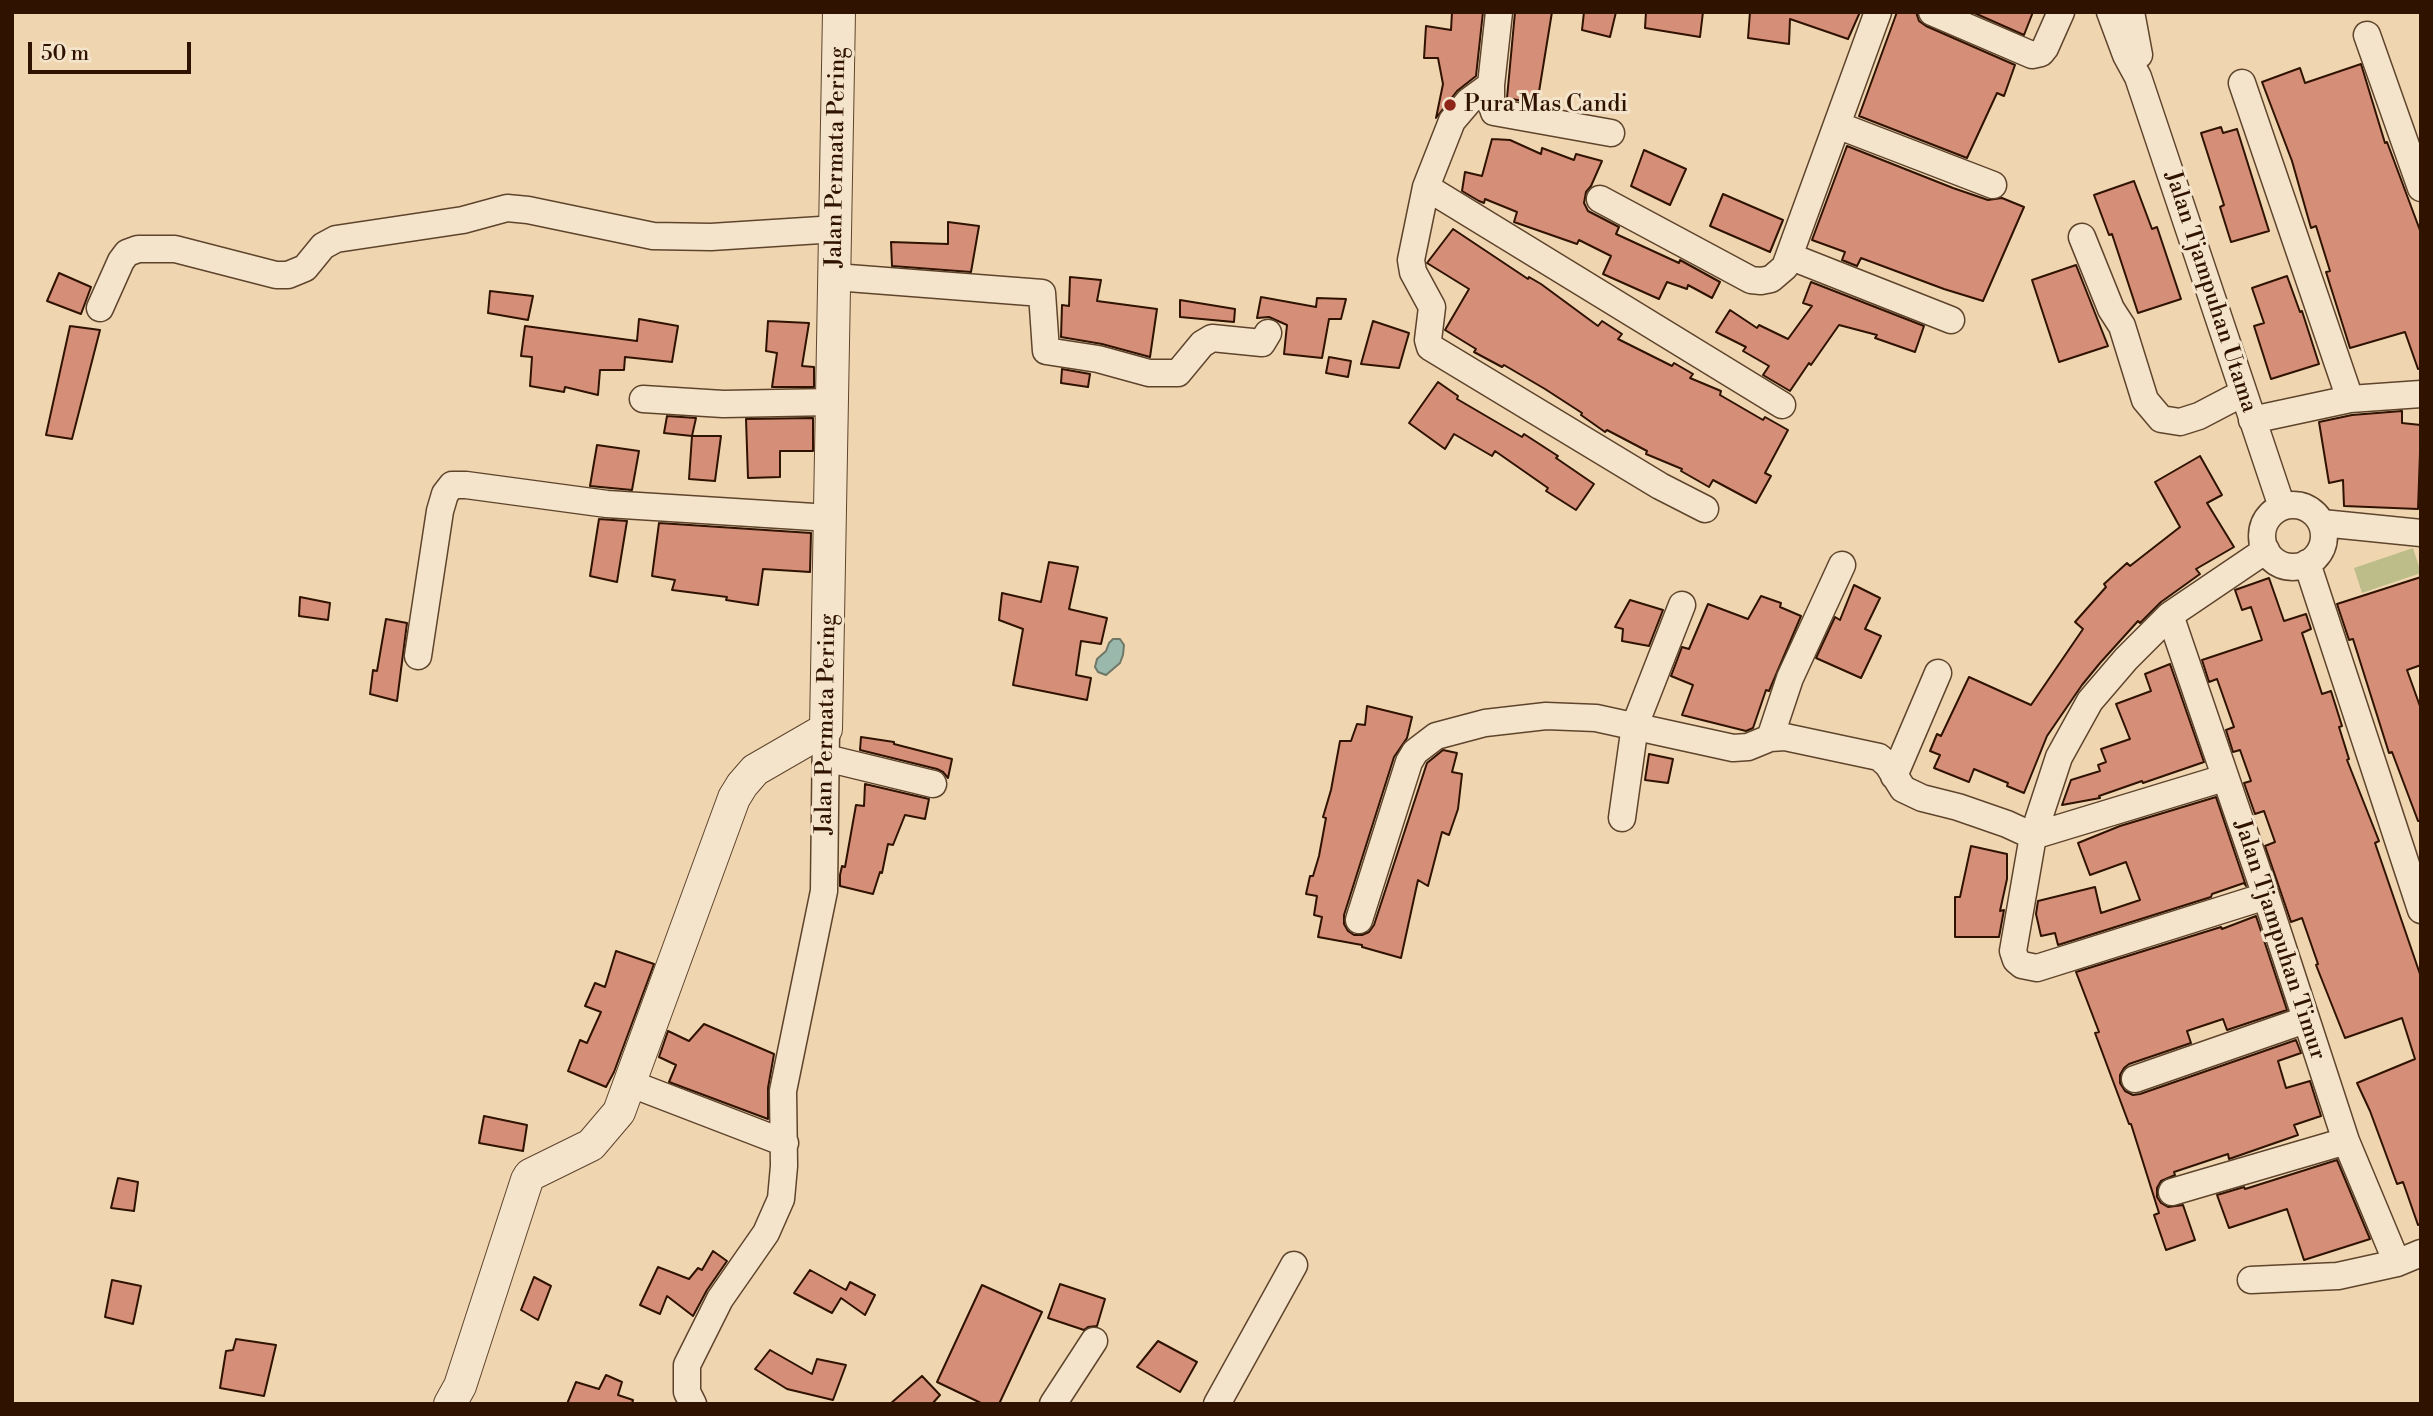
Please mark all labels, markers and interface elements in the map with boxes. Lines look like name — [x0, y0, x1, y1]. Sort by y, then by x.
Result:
scale bar — [32, 28, 194, 72]
text: 50 m — [41, 41, 89, 67]
street label: Jalan Permata Pering — [821, 46, 853, 268]
place label: Pura Mas Candi — [1464, 91, 1628, 119]
marker: Pura Mas Candi — [1442, 97, 1458, 113]
street label: Jalan Tjampuhan Utama — [2158, 168, 2262, 416]
street label: Jalan Permata Pering — [811, 613, 843, 835]
street label: Jalan Tjampuhan Timur — [2227, 817, 2331, 1063]

